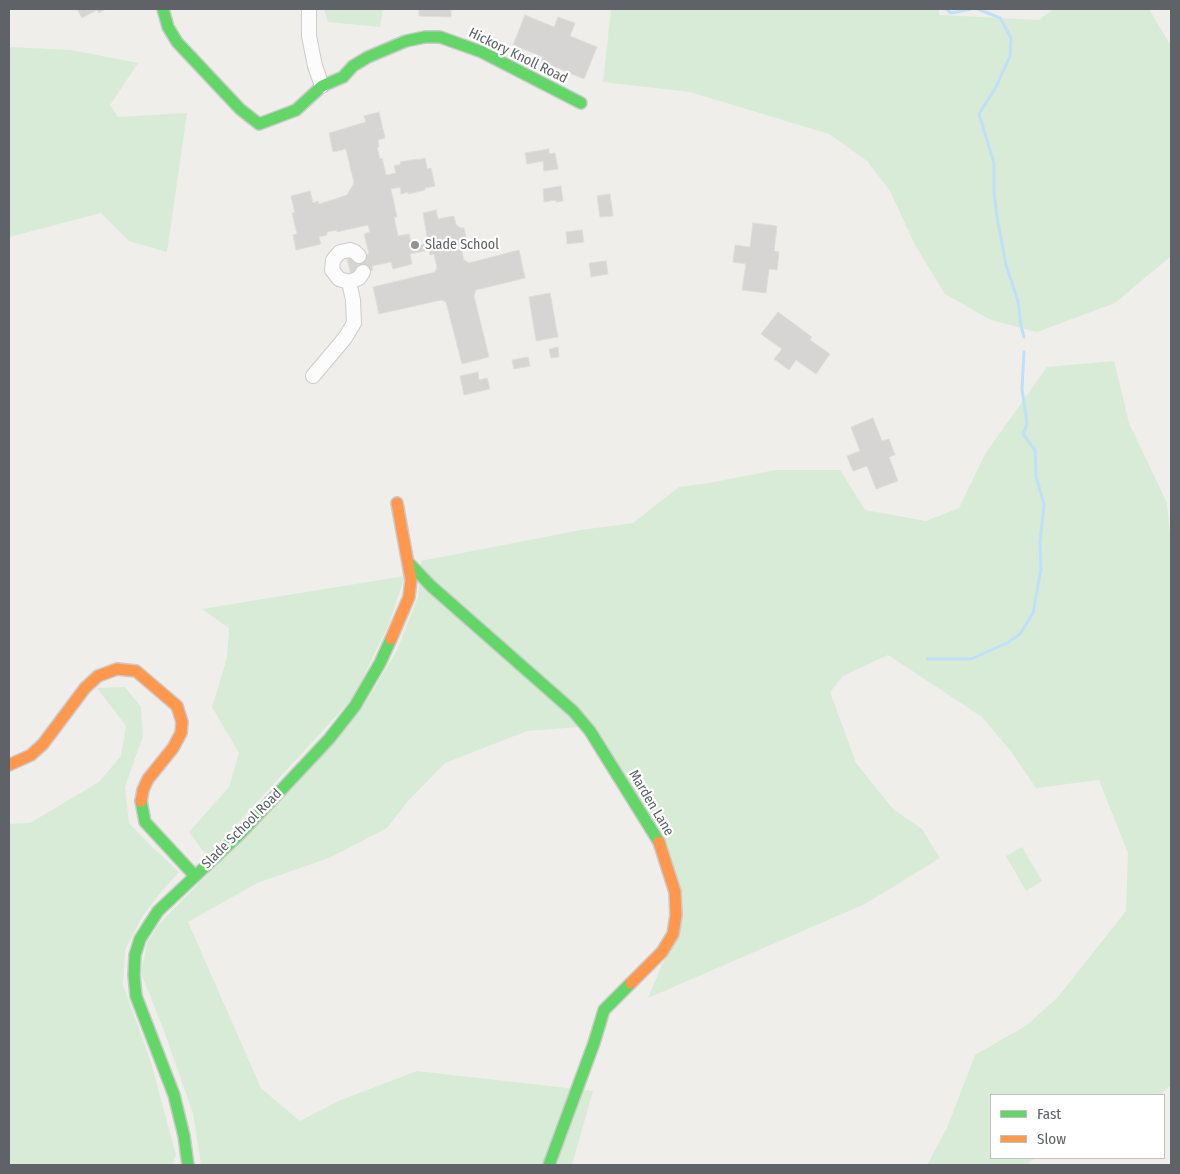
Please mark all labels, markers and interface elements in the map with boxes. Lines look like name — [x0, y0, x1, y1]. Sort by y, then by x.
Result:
street label: Hickory Knoll Road — [466, 25, 570, 87]
place label: Slade School — [425, 237, 499, 253]
marker: Slade School — [409, 239, 421, 251]
street label: Marden Lane — [625, 767, 677, 839]
street label: Slade School Road — [199, 786, 285, 872]
legend — [990, 1094, 1165, 1159]
text: Fast — [1037, 1105, 1061, 1123]
text: Slow — [1037, 1130, 1066, 1148]

